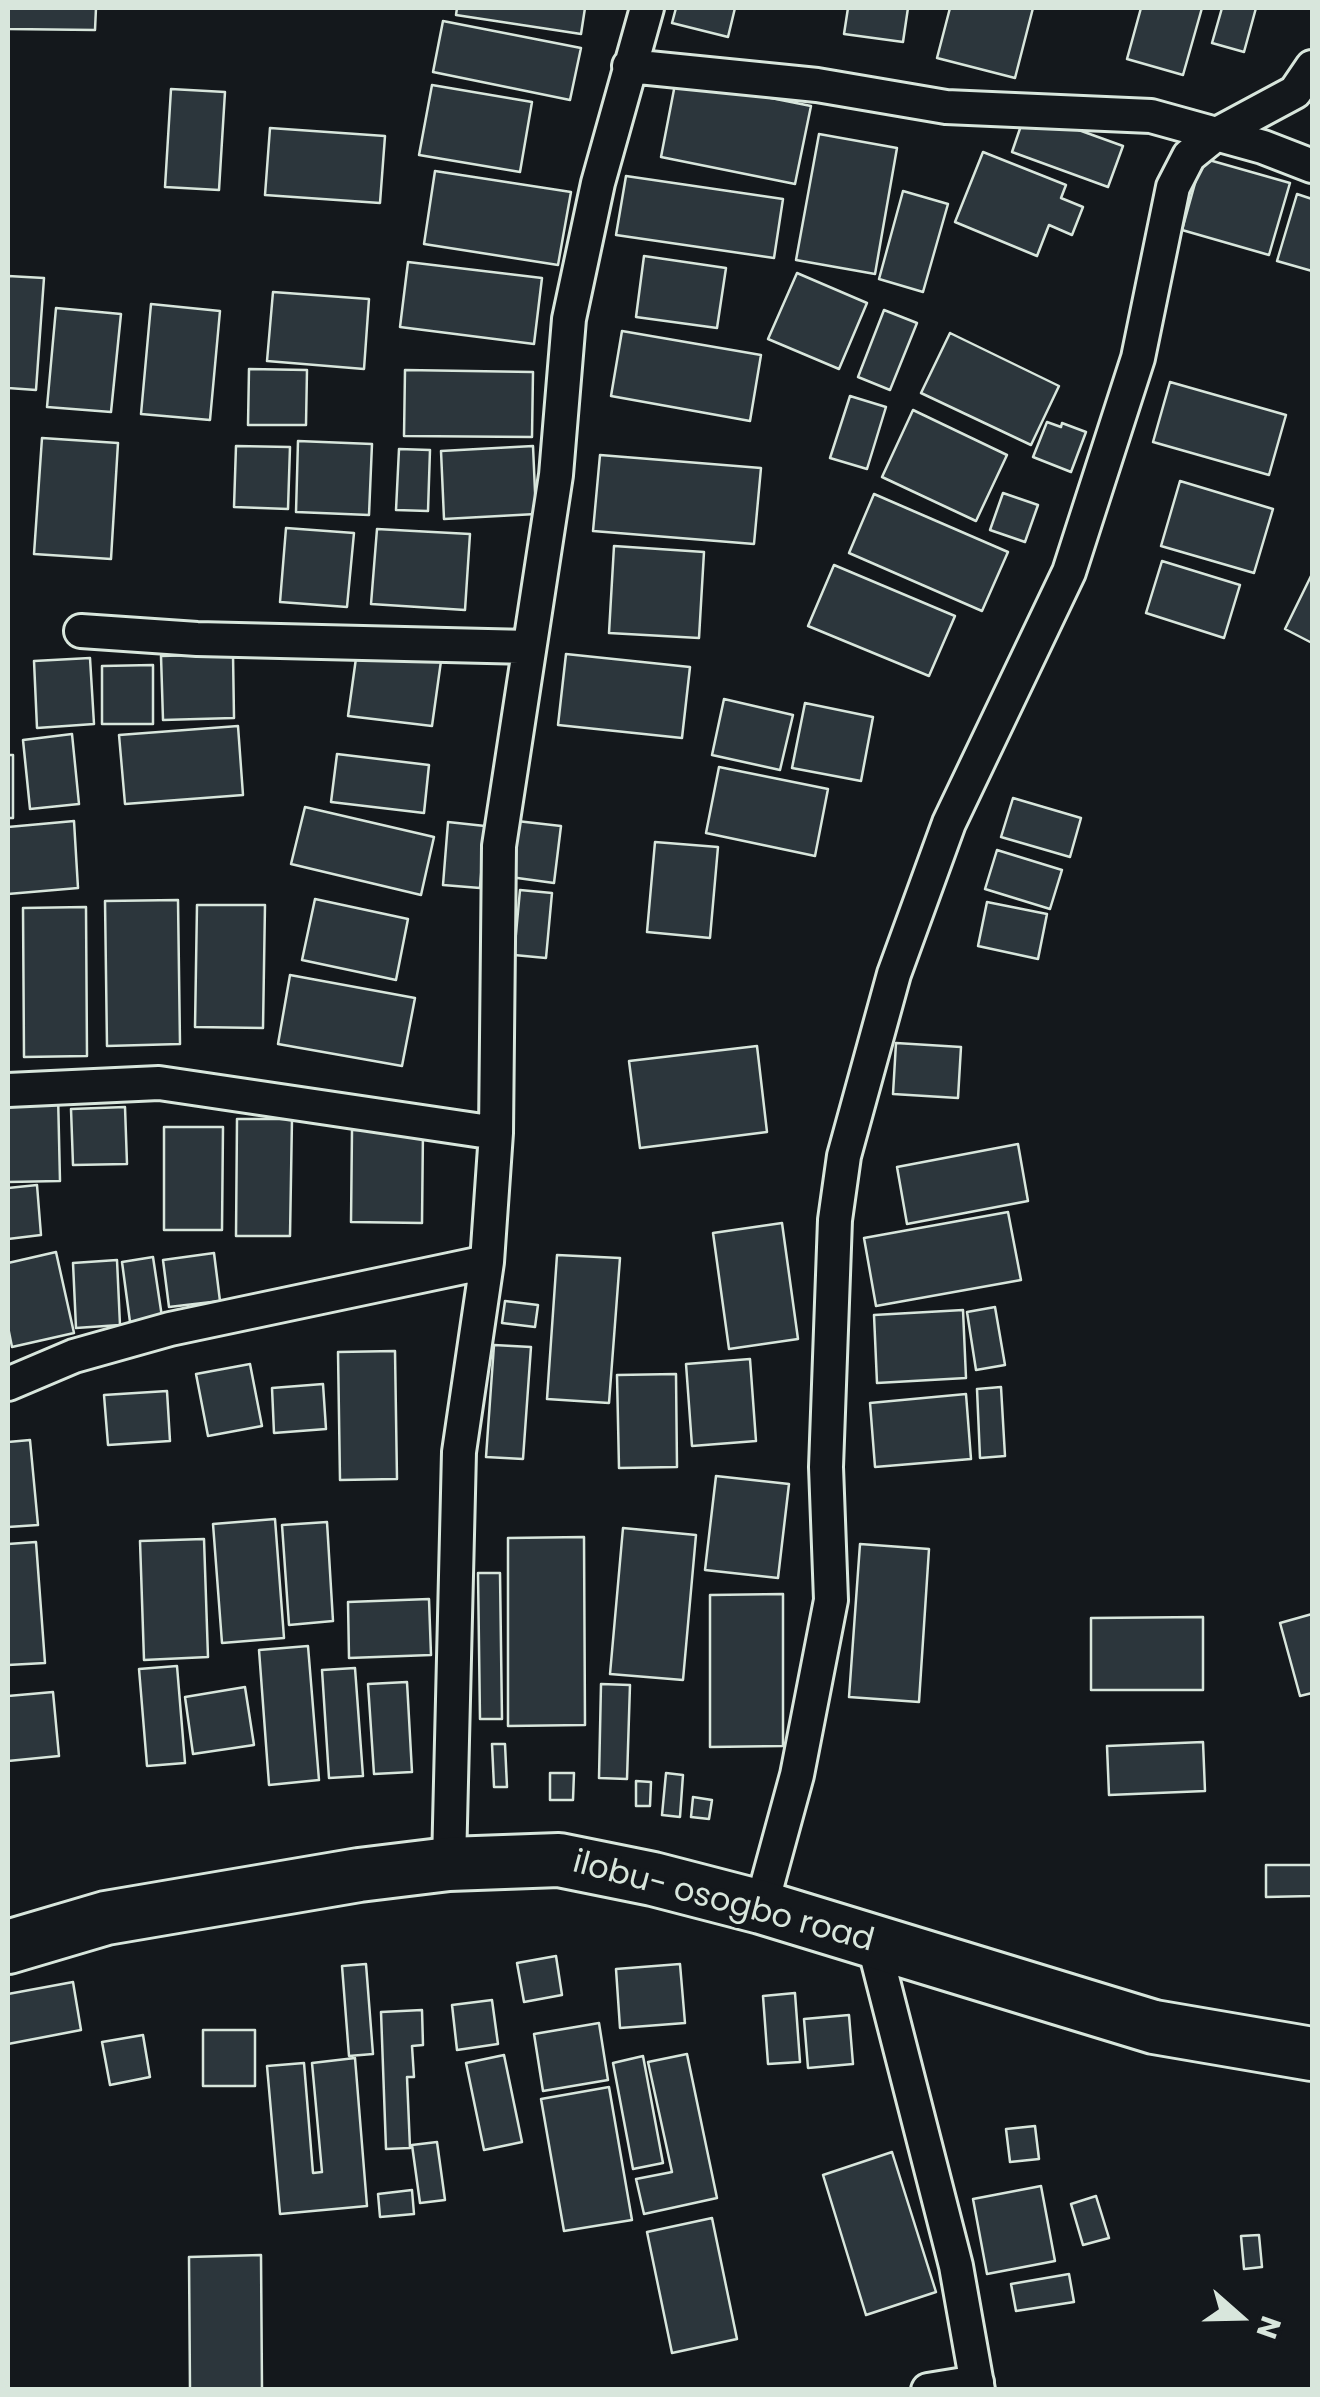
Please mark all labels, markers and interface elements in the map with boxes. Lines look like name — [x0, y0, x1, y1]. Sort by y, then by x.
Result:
street label: ilobu- osogbo road — [568, 1844, 878, 1962]
north arrow — [1190, 2267, 1290, 2367]
text: N — [1247, 2311, 1291, 2344]

